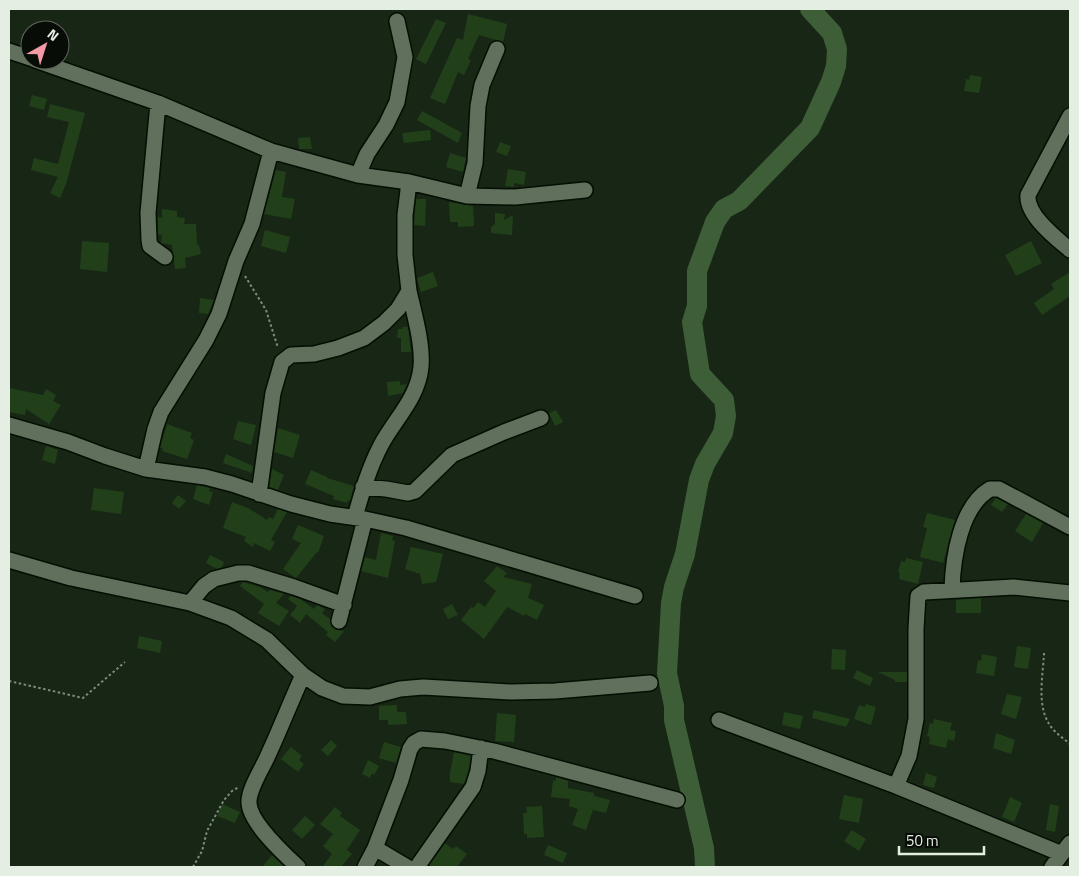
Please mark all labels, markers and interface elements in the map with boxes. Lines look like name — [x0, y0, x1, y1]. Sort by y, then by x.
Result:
north arrow — [20, 20, 70, 70]
text: N — [43, 23, 64, 46]
scale bar — [899, 824, 984, 856]
text: 50 m — [906, 829, 939, 852]

